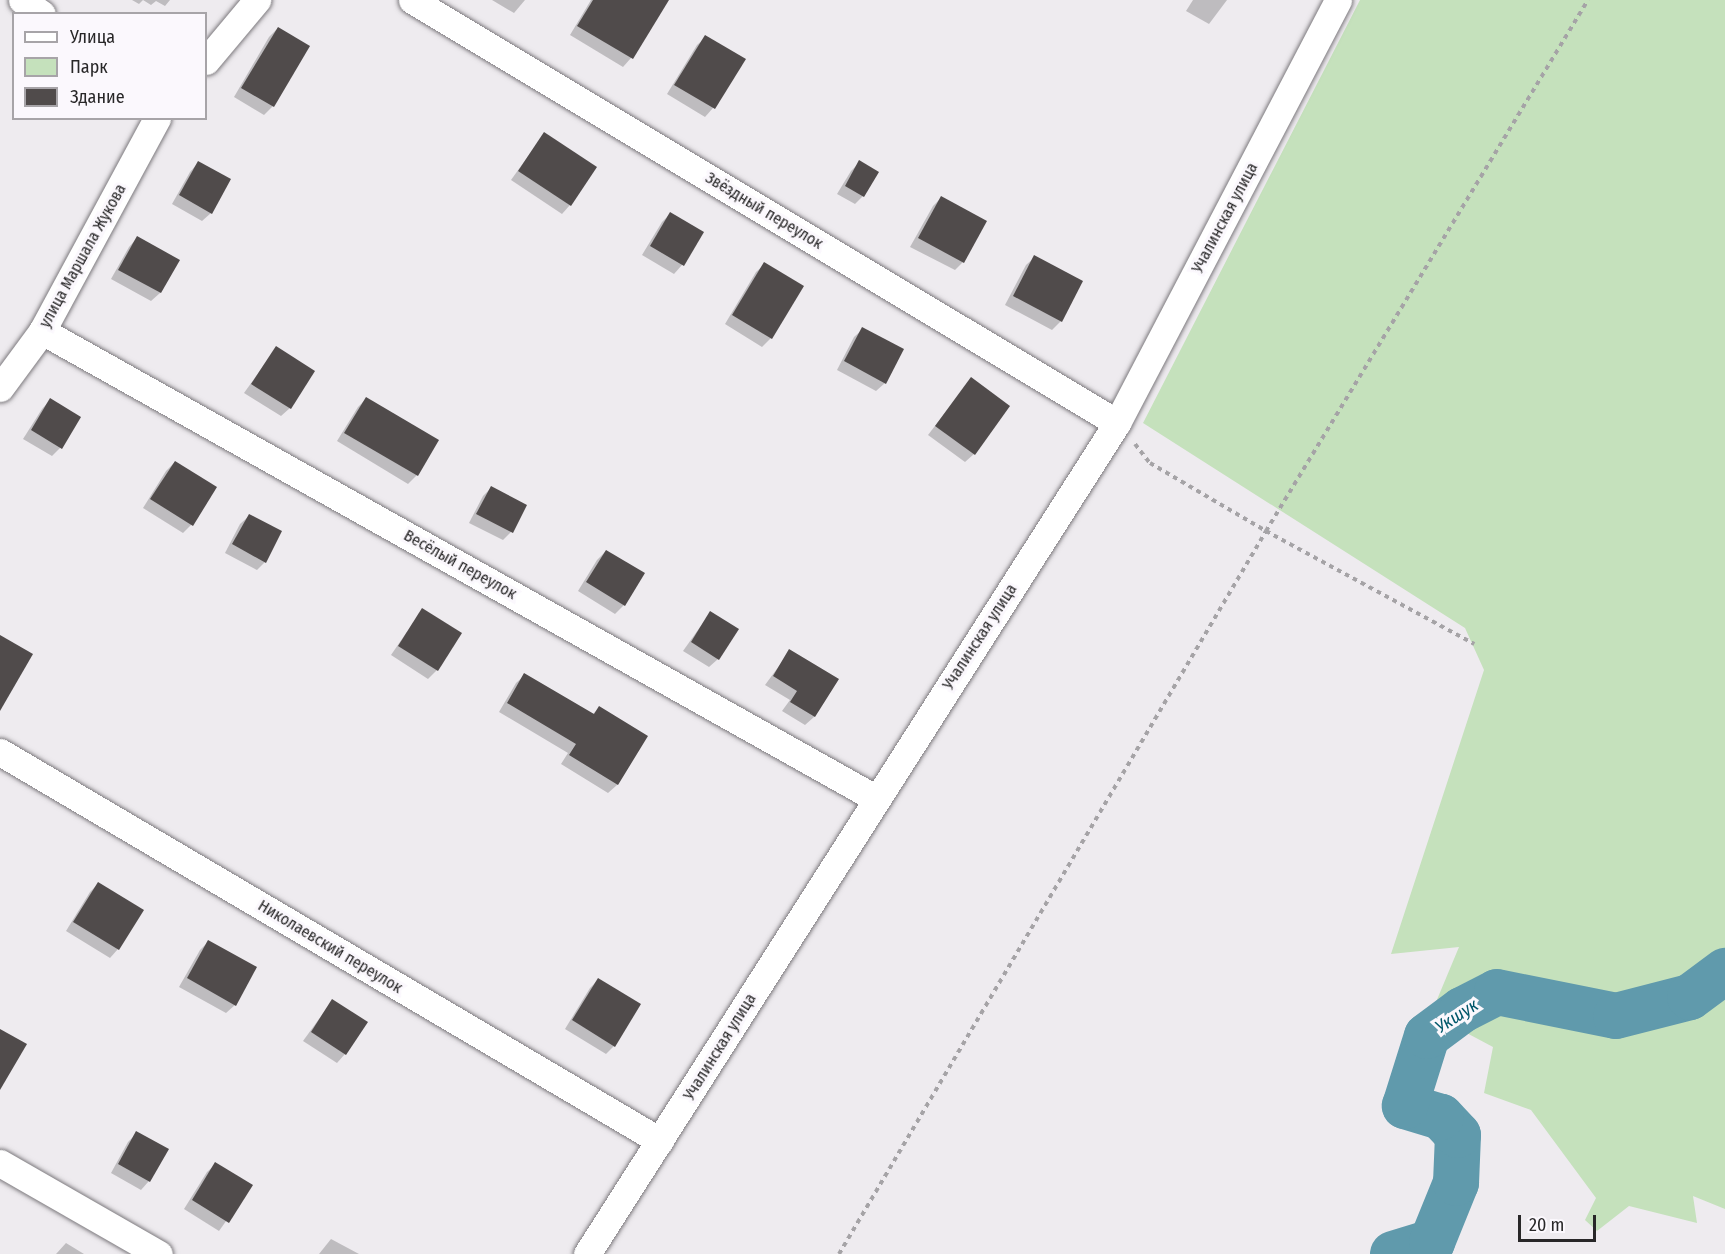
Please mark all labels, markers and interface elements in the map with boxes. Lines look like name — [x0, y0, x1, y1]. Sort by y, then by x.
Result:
legend — [12, 12, 207, 120]
text: Улица — [70, 26, 115, 48]
text: Парк — [70, 56, 108, 78]
text: Здание — [70, 86, 125, 108]
street label: Учалинская улица — [1188, 160, 1262, 276]
street label: Звёздный переулок — [702, 168, 826, 254]
street label: улица Маршала Жукова — [36, 181, 130, 331]
street label: Весёлый переулок — [400, 526, 520, 604]
street label: Учалинская улица — [939, 581, 1021, 693]
street label: Николаевский переулок — [254, 896, 406, 998]
street label: Учалинская улица — [679, 990, 761, 1104]
water label: Укшук — [1431, 994, 1483, 1038]
scale bar — [1521, 1203, 1599, 1241]
text: 20 m — [1529, 1214, 1564, 1236]

